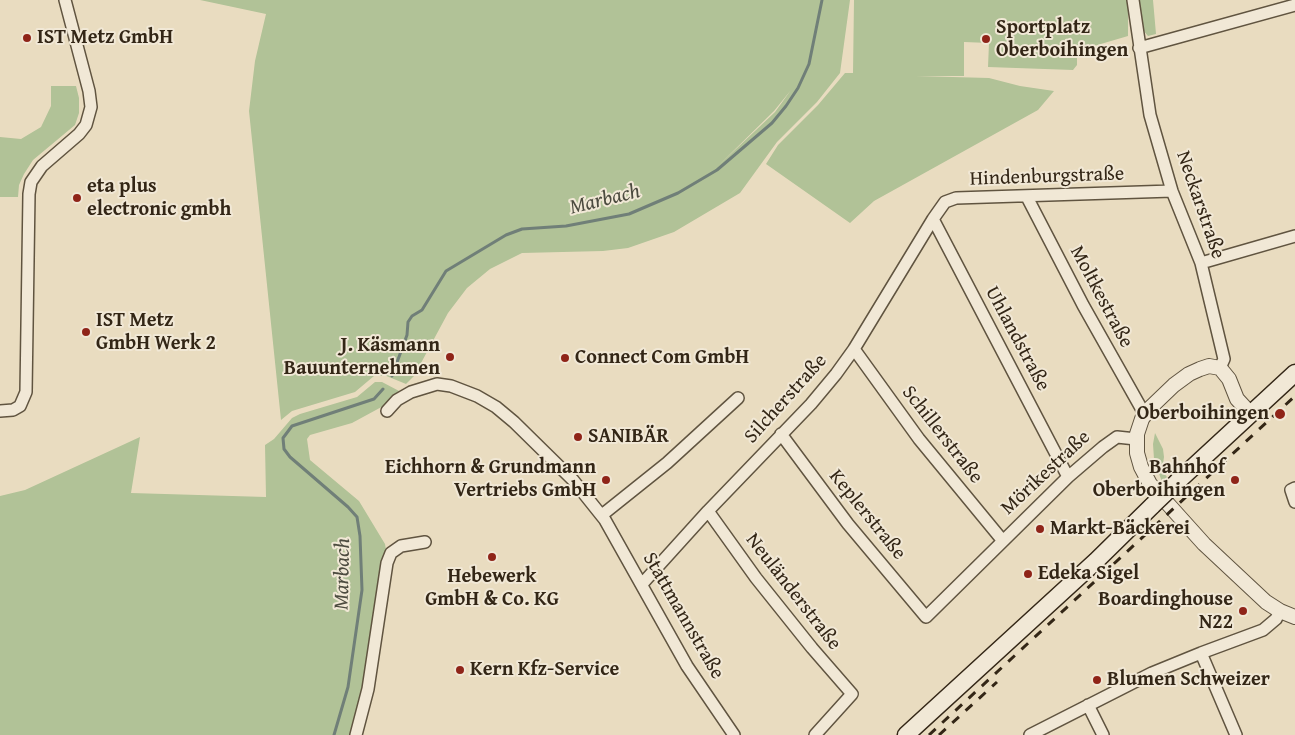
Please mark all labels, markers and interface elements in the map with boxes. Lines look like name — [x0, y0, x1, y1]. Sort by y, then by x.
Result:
place label: Sportplatz Oberboihingen — [996, 16, 1128, 63]
place label: IST Metz GmbH — [37, 26, 173, 50]
marker: IST Metz GmbH — [21, 32, 33, 44]
marker: Sportplatz Oberboihingen — [980, 33, 992, 45]
street label: Neckarstraße — [1170, 148, 1230, 262]
street label: Hindenburgstraße — [969, 162, 1125, 192]
place label: eta plus electronic gmbh — [87, 175, 231, 222]
water label: Marbach — [567, 179, 643, 221]
marker: eta plus electronic gmbh — [71, 192, 83, 204]
street label: Moltkestraße — [1064, 242, 1138, 352]
street label: Uhlandstraße — [979, 283, 1055, 395]
place label: IST Metz GmbH Werk 2 — [96, 309, 216, 356]
marker: IST Metz GmbH Werk 2 — [80, 326, 92, 338]
place label: J. Käsmann Bauunternehmen — [284, 334, 440, 381]
place label: Connect Com GmbH — [575, 346, 749, 370]
street label: Silcherstraße — [740, 349, 832, 449]
marker: J. Käsmann Bauunternehmen — [444, 351, 456, 363]
marker: Connect Com GmbH — [559, 352, 571, 364]
street label: Schillerstraße — [896, 381, 988, 489]
place label: Oberboihingen — [1137, 402, 1269, 426]
marker: Oberboihingen — [1273, 407, 1287, 421]
place label: SANIBÄR — [588, 425, 669, 449]
street label: Mörikestraße — [996, 426, 1096, 520]
marker: SANIBÄR — [572, 431, 584, 443]
place label: Eichhorn & Grundmann Vertriebs GmbH — [385, 456, 596, 503]
place label: Bahnhof Oberboihingen — [1093, 456, 1225, 503]
street label: Keplerstraße — [823, 465, 911, 565]
marker: Eichhorn & Grundmann Vertriebs GmbH — [600, 474, 612, 486]
marker: Bahnhof Oberboihingen — [1229, 474, 1241, 486]
place label: Markt-Bäckerei — [1050, 517, 1190, 541]
marker: Markt-Bäckerei — [1034, 523, 1046, 535]
street label: Neuländerstraße — [740, 529, 846, 655]
water label: Marbach — [330, 538, 356, 610]
street label: Stattmannstraße — [637, 548, 729, 684]
marker: Hebewerk GmbH & Co. KG — [486, 551, 498, 563]
place label: Edeka Sigel — [1038, 562, 1139, 586]
place label: Hebewerk GmbH & Co. KG — [425, 565, 559, 612]
marker: Edeka Sigel — [1022, 568, 1034, 580]
place label: Boardinghouse N22 — [1098, 588, 1233, 635]
marker: Boardinghouse N22 — [1237, 605, 1249, 617]
place label: Kern Kfz-Service — [470, 658, 619, 682]
marker: Kern Kfz-Service — [454, 664, 466, 676]
place label: Blumen Schweizer — [1107, 668, 1270, 692]
marker: Blumen Schweizer — [1091, 674, 1103, 686]

